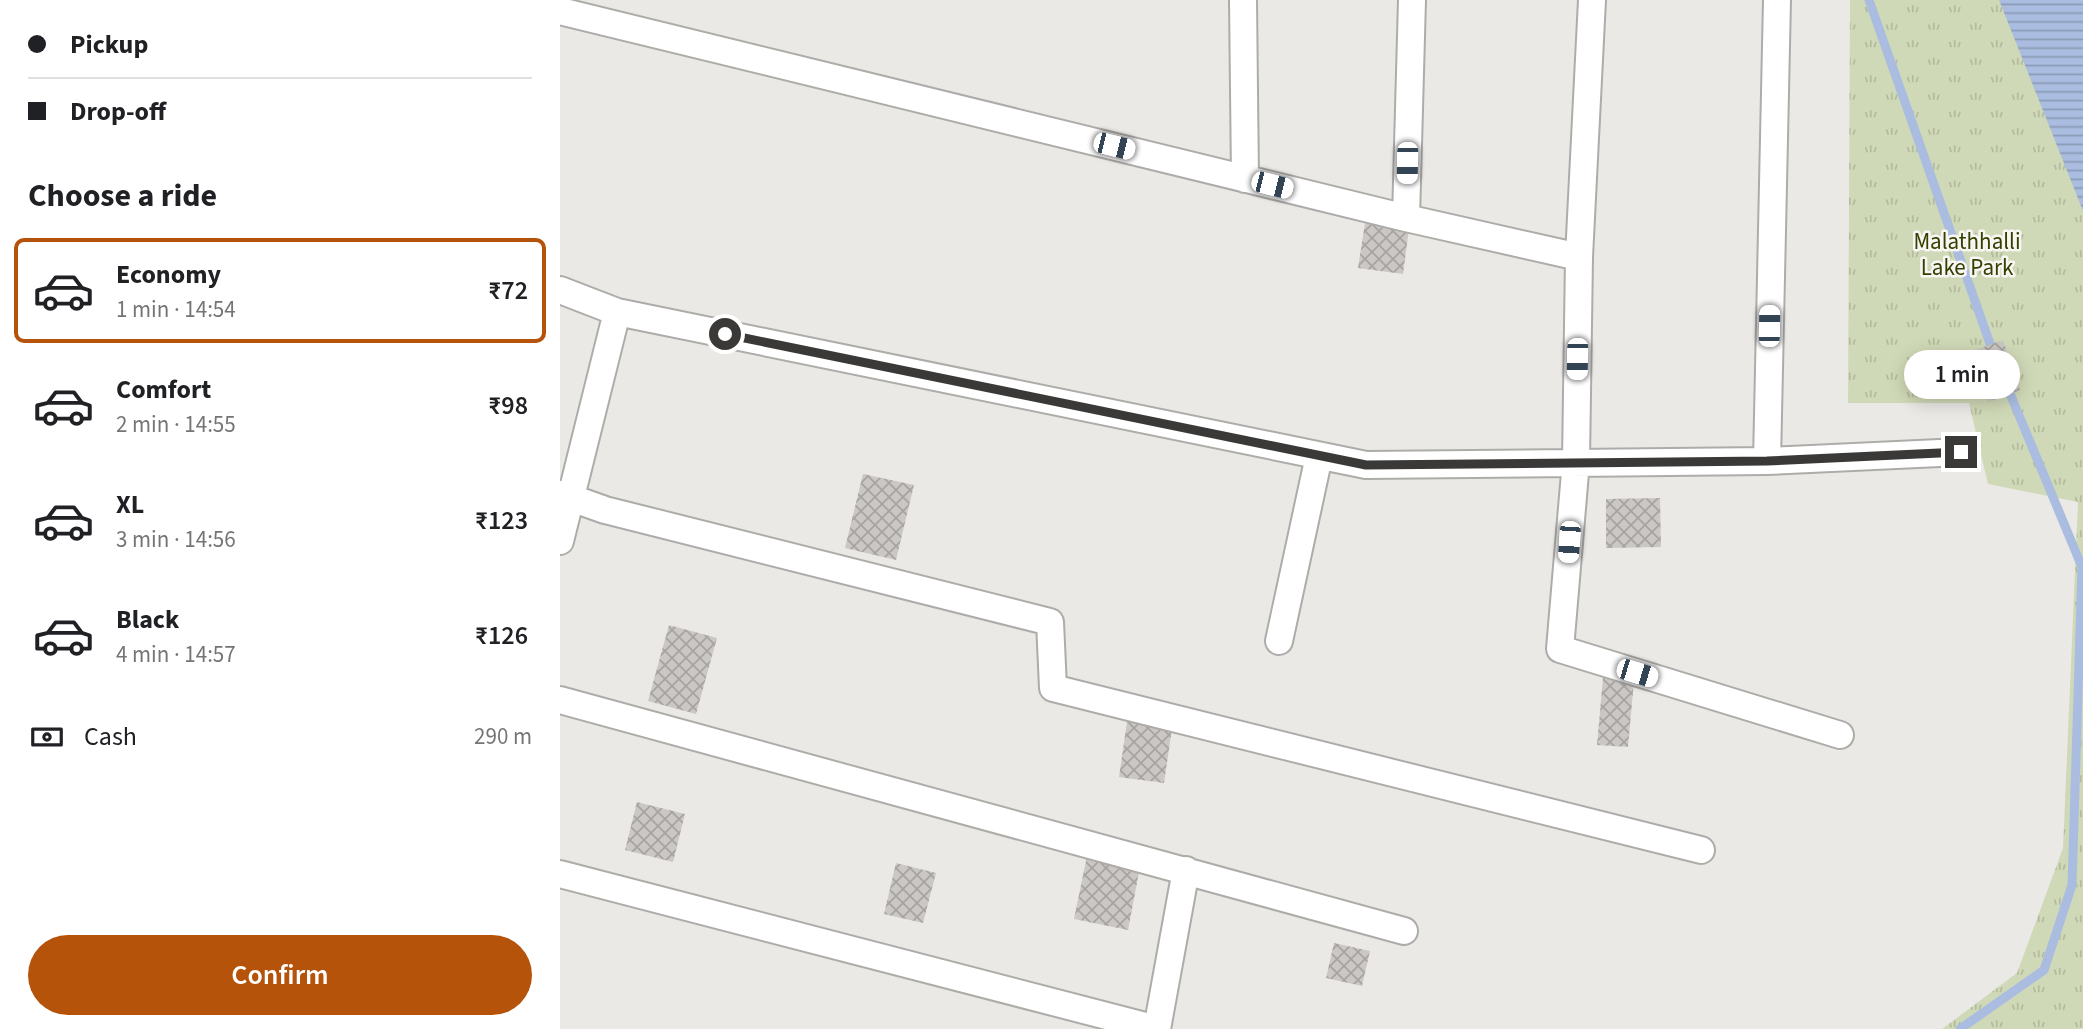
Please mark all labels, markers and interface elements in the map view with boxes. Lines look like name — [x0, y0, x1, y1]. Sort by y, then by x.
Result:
text: Pickup — [70, 26, 148, 63]
text: Drop-off — [70, 93, 166, 130]
car — [1092, 131, 1137, 161]
car — [1397, 142, 1418, 184]
car — [1250, 170, 1295, 200]
text: Choose a ride — [28, 173, 217, 219]
park label: Malathhalli Lake Park — [1913, 225, 2021, 284]
text: Economy — [116, 256, 221, 293]
icon: car — [32, 259, 95, 322]
text: ₹72 — [488, 272, 528, 309]
text: 1 min · 14:54 — [116, 293, 236, 326]
car — [1759, 305, 1780, 347]
route start — [709, 318, 741, 350]
car — [1567, 338, 1588, 380]
callout: 1 min — [1903, 350, 2019, 400]
text: 1 min — [1935, 358, 1989, 391]
text: Comfort — [116, 371, 211, 408]
icon: car — [32, 374, 95, 437]
text: ₹98 — [488, 387, 528, 424]
text: 2 min · 14:55 — [116, 408, 236, 441]
route end — [1945, 436, 1977, 468]
text: XL — [116, 486, 144, 523]
icon: car — [32, 489, 95, 552]
text: ₹123 — [475, 502, 528, 539]
car — [1558, 520, 1581, 564]
text: 3 min · 14:56 — [116, 523, 236, 556]
text: Black — [116, 601, 179, 638]
icon: car — [32, 604, 95, 667]
text: ₹126 — [475, 617, 528, 654]
text: 4 min · 14:57 — [116, 638, 236, 671]
car — [1614, 657, 1661, 689]
icon: cash — [28, 718, 66, 756]
text: Cash — [84, 718, 137, 755]
text: 290 m — [474, 720, 532, 753]
button: Confirm — [28, 935, 532, 1015]

